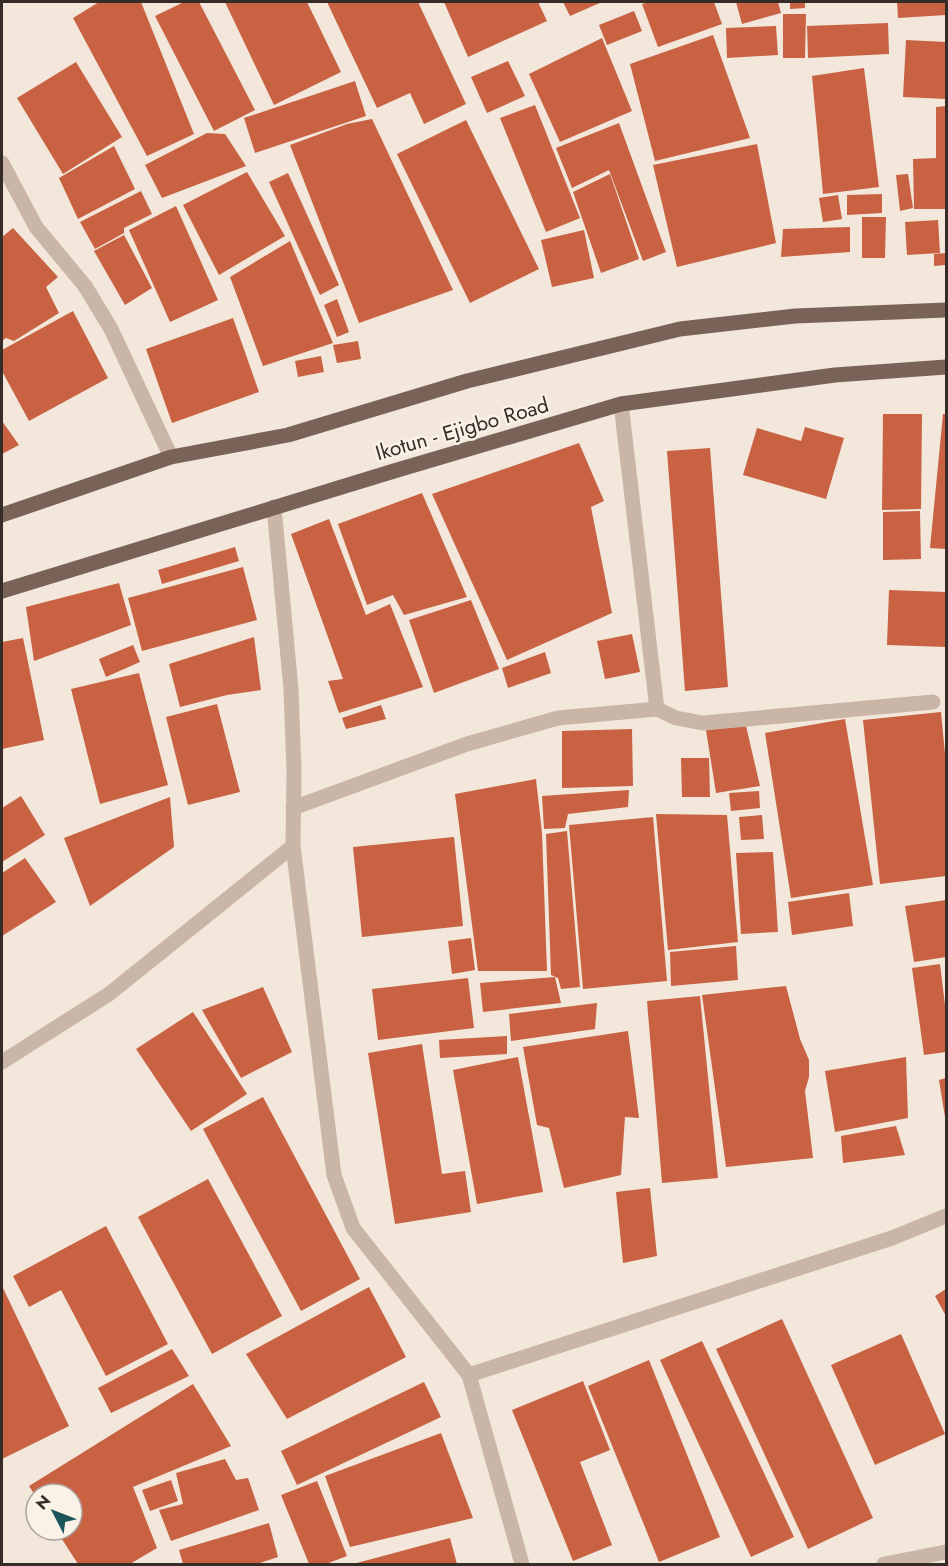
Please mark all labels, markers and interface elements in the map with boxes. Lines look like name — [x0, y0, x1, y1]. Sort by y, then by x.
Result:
street label: Ikotun - Ejigbo Road — [372, 390, 552, 468]
north arrow — [24, 1482, 84, 1542]
text: N — [30, 1490, 56, 1515]

